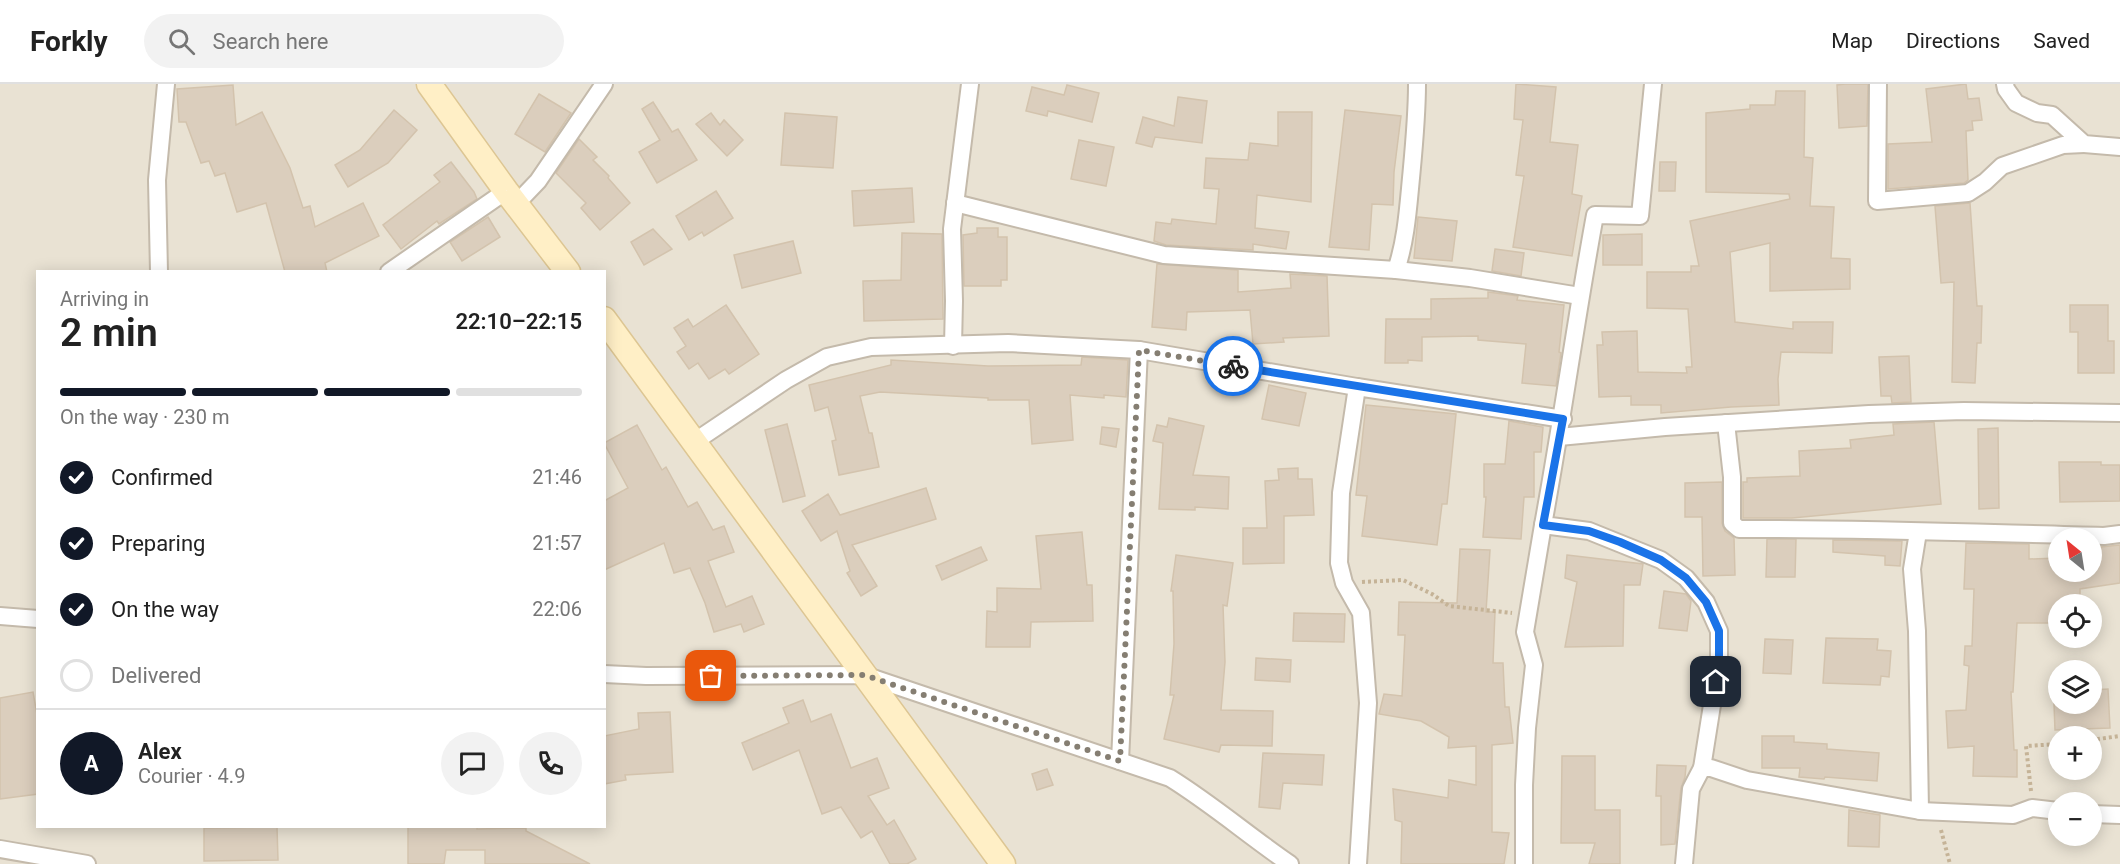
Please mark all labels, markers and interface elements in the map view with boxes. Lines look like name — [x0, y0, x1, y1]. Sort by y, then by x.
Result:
search box — [144, 14, 564, 68]
text: Forkly — [30, 25, 108, 58]
icon: search — [165, 25, 198, 58]
text: Search here — [213, 29, 328, 54]
text: Map — [1831, 29, 1873, 53]
text: Directions — [1906, 29, 2000, 53]
text: Saved — [2033, 29, 2090, 53]
text: Arriving in — [60, 287, 149, 311]
text: 22:10–22:15 — [455, 309, 582, 334]
text: 2 min — [60, 310, 158, 356]
courier — [1203, 336, 1263, 396]
icon: bike — [1217, 350, 1250, 383]
text: On the way · 230 m — [60, 405, 229, 429]
icon: check — [60, 461, 93, 494]
text: Confirmed — [111, 465, 213, 490]
text: 21:46 — [532, 465, 582, 489]
icon: check — [60, 527, 93, 560]
north arrow — [2048, 528, 2102, 582]
map controls — [2048, 528, 2102, 846]
text: Preparing — [111, 531, 205, 556]
text: 21:57 — [532, 531, 582, 555]
icon: check — [60, 593, 93, 626]
button: locate — [2048, 594, 2102, 648]
text: On the way — [111, 597, 219, 622]
text: 22:06 — [532, 597, 582, 621]
pin — [685, 650, 736, 701]
pin — [1690, 656, 1741, 707]
icon: bag — [694, 659, 727, 692]
button: layers — [2048, 660, 2102, 714]
text: Delivered — [111, 663, 201, 688]
icon: home — [1699, 665, 1732, 698]
button: + — [2048, 726, 2102, 780]
button: chat — [441, 732, 504, 795]
button: phone — [519, 732, 582, 795]
text: Alex — [138, 739, 182, 764]
text: A — [84, 751, 99, 776]
text: Courier · 4.9 — [138, 764, 245, 788]
button: − — [2048, 792, 2102, 846]

